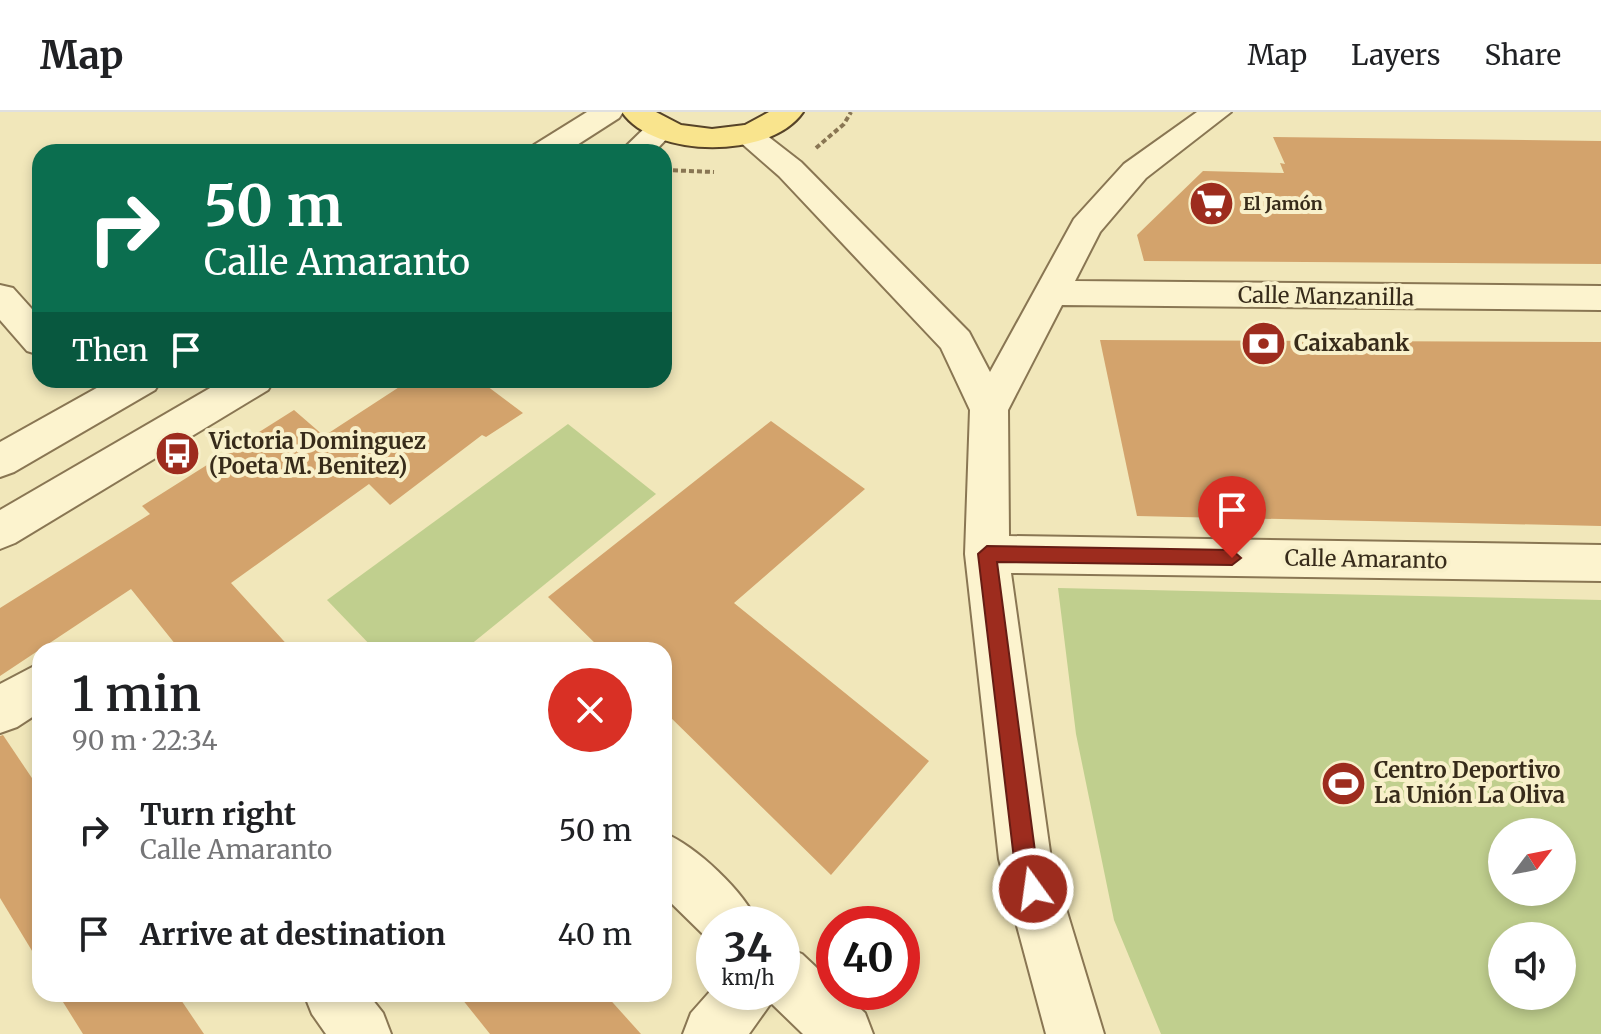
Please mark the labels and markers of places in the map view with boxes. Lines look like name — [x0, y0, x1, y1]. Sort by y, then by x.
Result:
supermarket icon: El Jamón — [1188, 179, 1236, 227]
place label: El Jamón — [1243, 192, 1323, 215]
bank icon: Caixabank — [1239, 319, 1287, 367]
place label: Caixabank — [1294, 329, 1410, 357]
place label: Victoria Dominguez (Poeta M. Benitez) — [208, 427, 426, 480]
bus stop icon: Victoria Dominguez (Poeta M. Benitez) — [154, 430, 202, 478]
pin — [1198, 476, 1266, 558]
place label: Centro Deportivo La Unión La Oliva — [1374, 756, 1565, 809]
sports icon: Centro Deportivo La Unión La Oliva — [1319, 759, 1367, 807]

